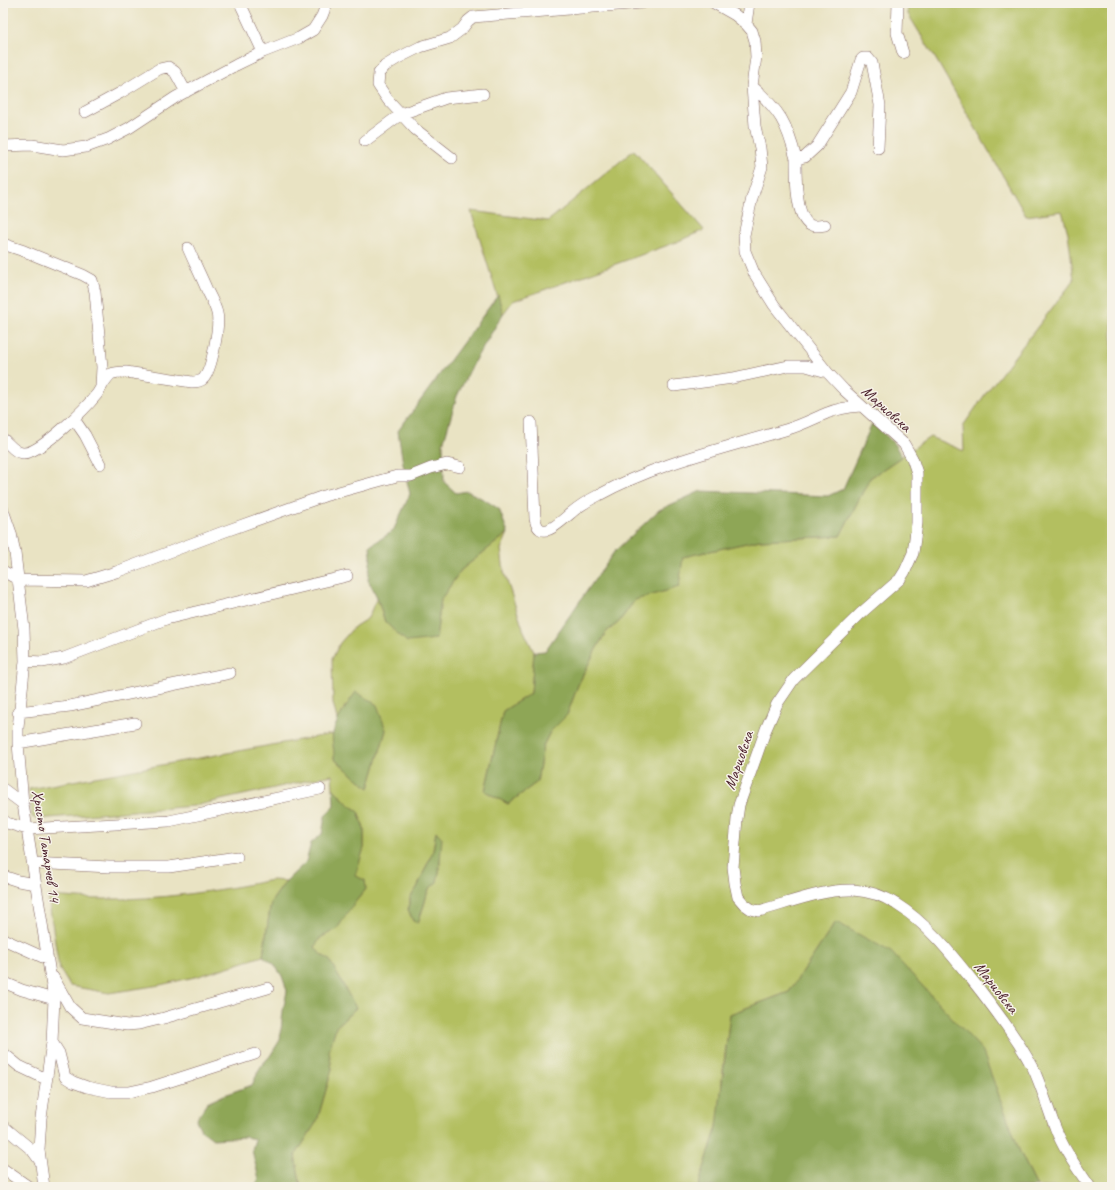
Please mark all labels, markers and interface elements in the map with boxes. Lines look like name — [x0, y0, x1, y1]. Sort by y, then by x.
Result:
street label: Мариовска — [857, 381, 916, 437]
street label: Мариовска — [720, 727, 759, 792]
street label: Христо Татарчев 14 — [27, 789, 65, 906]
street label: Мариовска — [970, 958, 1023, 1018]

